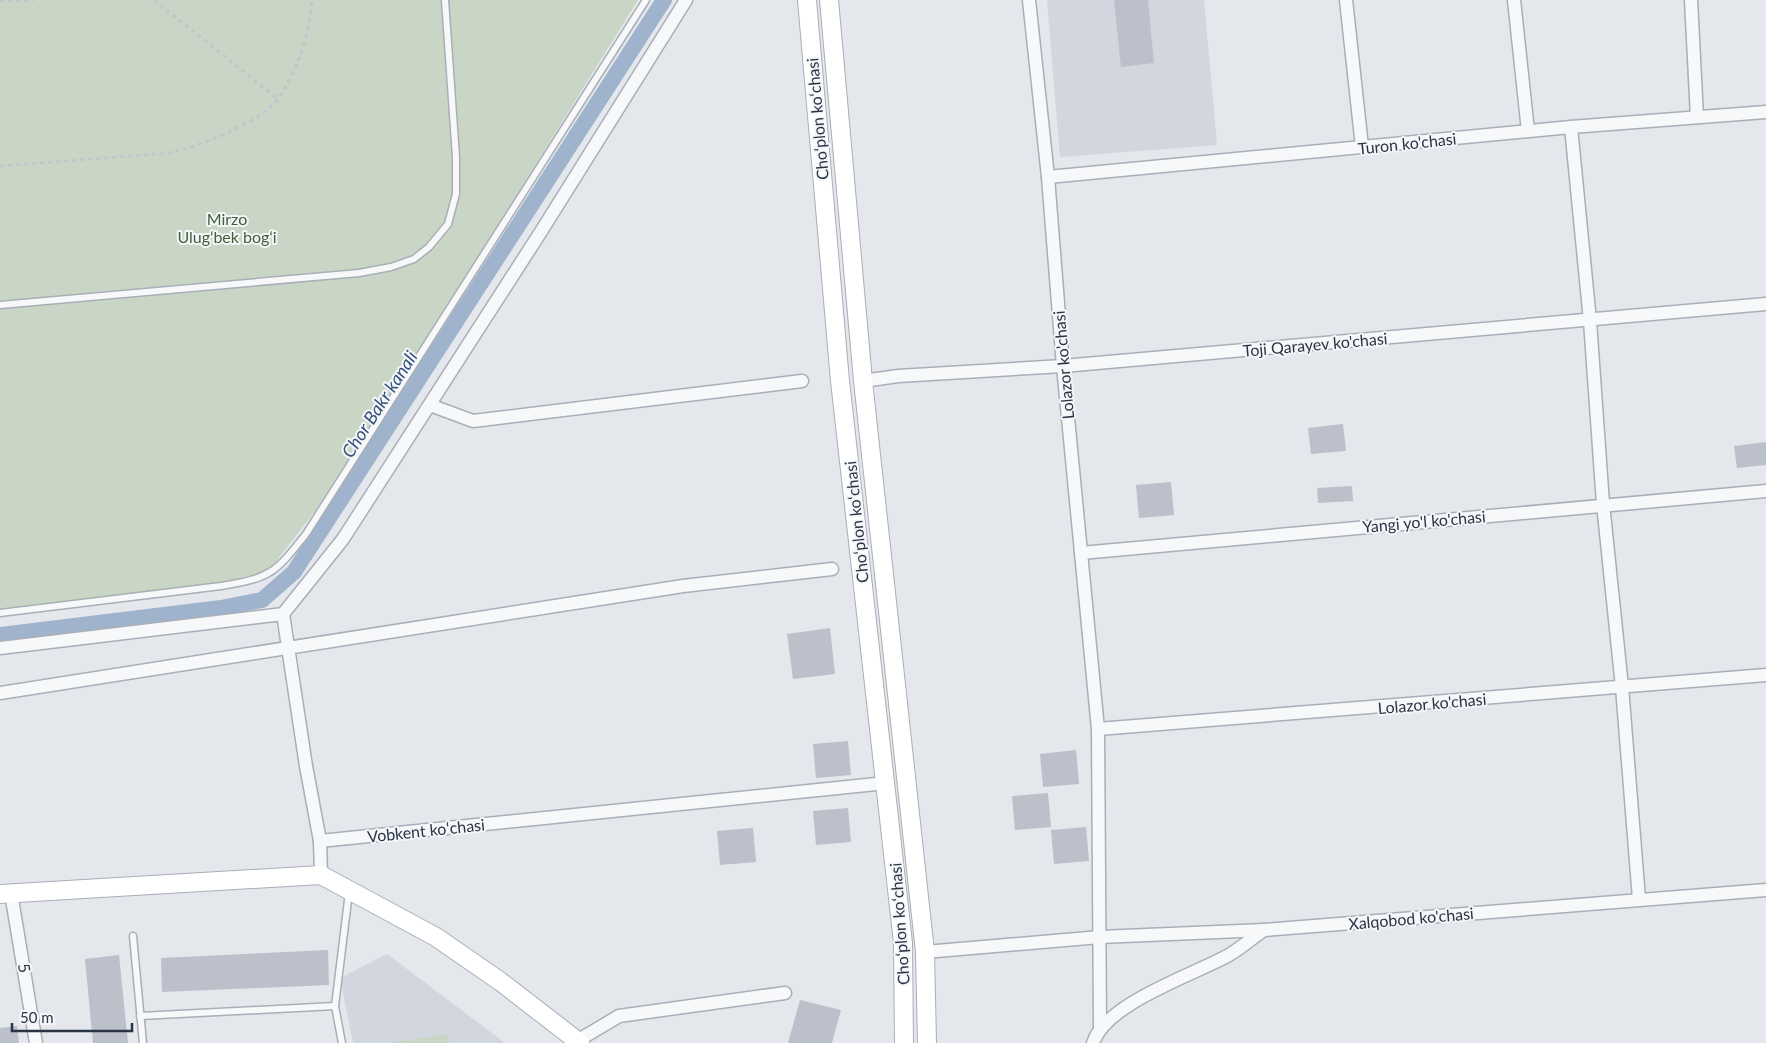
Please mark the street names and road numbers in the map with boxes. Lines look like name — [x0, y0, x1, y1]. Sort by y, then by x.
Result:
street label: Choʻplon koʻchasi — [802, 57, 832, 181]
street label: Turon ko'chasi — [1357, 128, 1457, 158]
street label: Lolazor ko'chasi — [1049, 310, 1077, 420]
street label: Toji Qarayev ko'chasi — [1242, 328, 1388, 360]
street label: Choʻplon koʻchasi — [840, 460, 872, 584]
street label: Yangi yo'l ko'chasi — [1362, 506, 1486, 536]
street label: Lolazor ko'chasi — [1377, 689, 1487, 717]
street label: Vobkent koʻchasi — [366, 814, 486, 846]
street label: Choʻplon koʻchasi — [885, 862, 913, 986]
street label: Xalqobod ko'chasi — [1348, 903, 1474, 933]
street label: 5 — [15, 962, 35, 974]

